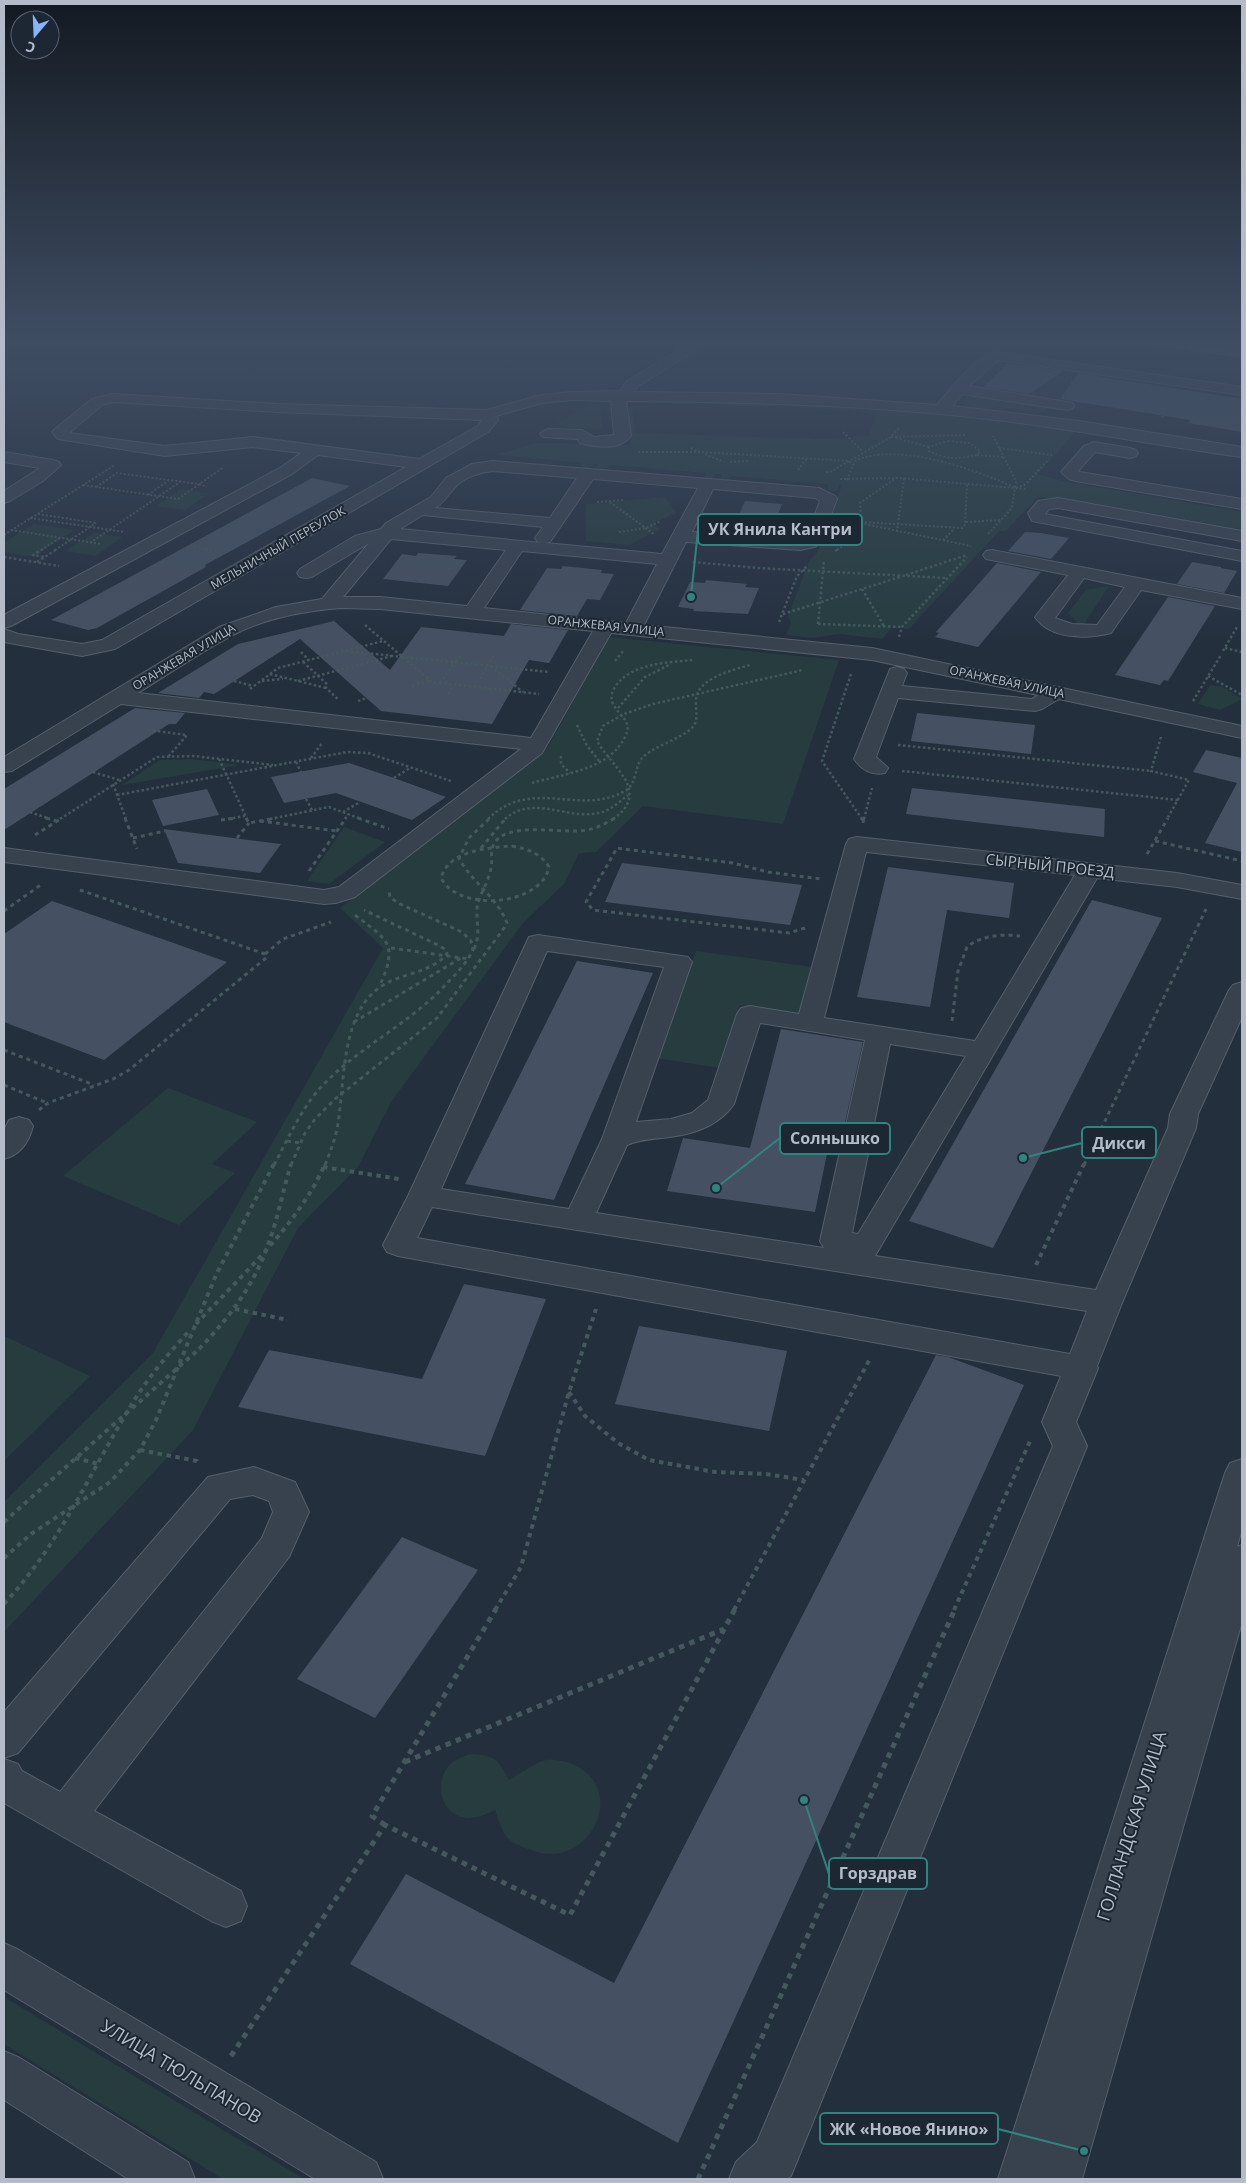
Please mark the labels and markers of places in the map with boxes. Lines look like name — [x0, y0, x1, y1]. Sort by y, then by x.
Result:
callout: УК Янила Кантри — [698, 514, 862, 545]
callout: Солнышко — [780, 1123, 890, 1154]
callout: Дикси — [1082, 1127, 1156, 1158]
callout: Горздрав — [829, 1858, 927, 1889]
callout: ЖК «Новое Янино» — [820, 2113, 998, 2144]

